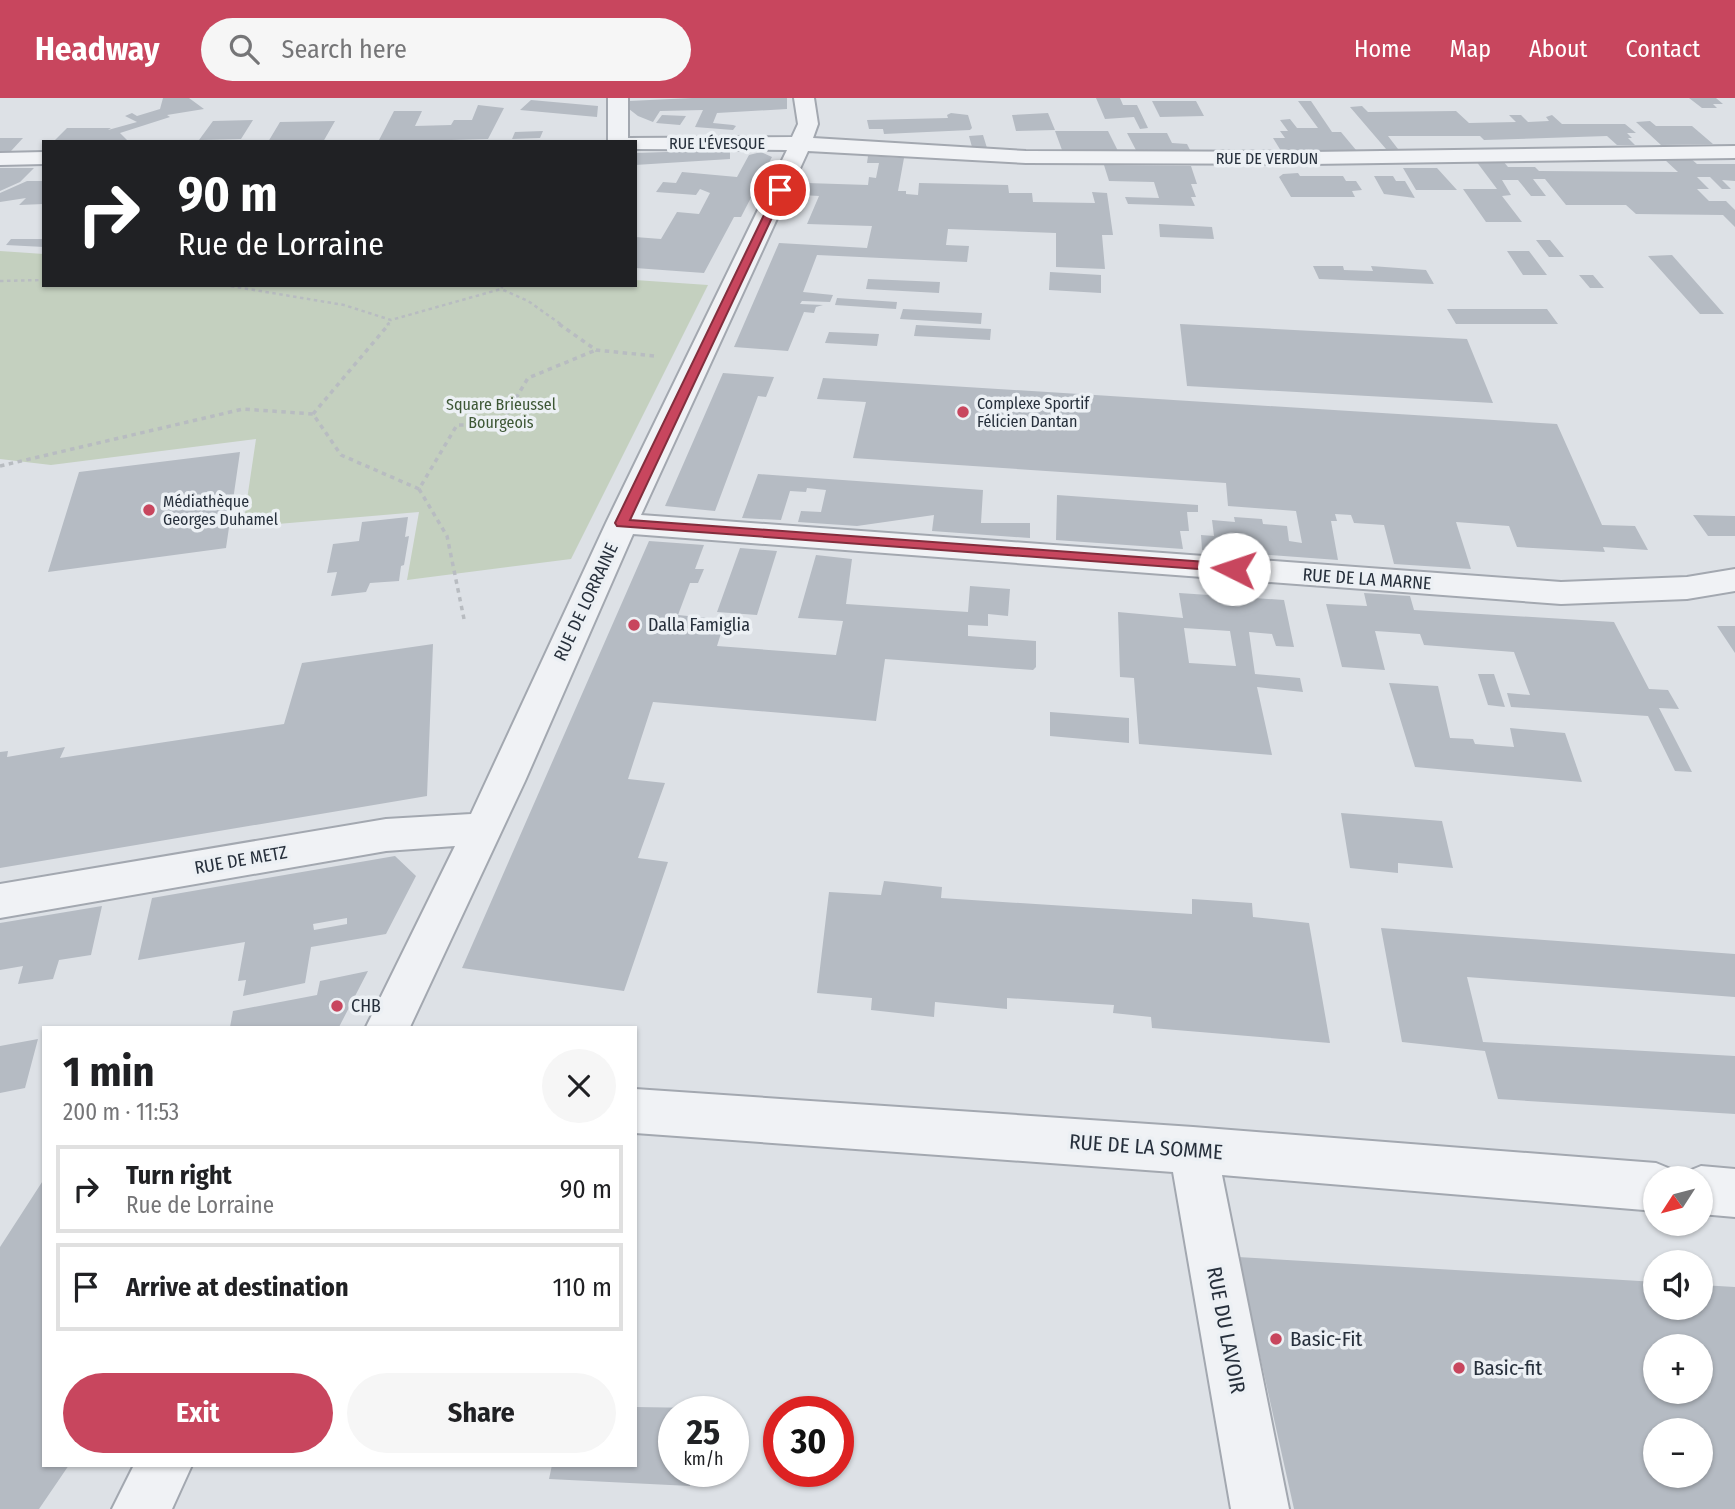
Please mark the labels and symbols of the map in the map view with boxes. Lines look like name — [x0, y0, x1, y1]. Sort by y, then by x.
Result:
street label: RUE L'ÉVESQUE — [669, 134, 765, 153]
street label: RUE DE VERDUN — [1216, 149, 1318, 168]
pin — [750, 160, 810, 220]
place label: Complexe Sportif Félicien Dantan — [977, 394, 1090, 431]
park label: Square Brieussel Bourgeois — [446, 395, 556, 432]
marker: Complexe Sportif Félicien Dantan — [955, 404, 971, 420]
place label: Médiathèque Georges Duhamel — [163, 492, 278, 529]
marker: Médiathèque Georges Duhamel — [141, 502, 157, 518]
position arrow — [1197, 532, 1271, 606]
street label: RUE DE LORRAINE — [549, 539, 623, 665]
street label: RUE DE LA MARNE — [1302, 564, 1432, 594]
place label: Dalla Famiglia — [648, 614, 750, 636]
marker: Dalla Famiglia — [626, 617, 642, 633]
street label: RUE DE METZ — [193, 841, 289, 879]
place label: CHB — [351, 995, 381, 1017]
marker: CHB — [329, 998, 345, 1014]
street label: RUE DE LA SOMME — [1068, 1129, 1224, 1165]
north arrow — [1643, 1166, 1713, 1236]
street label: RUE DU LAVOIR — [1201, 1264, 1251, 1396]
place label: Basic-Fit — [1290, 1326, 1363, 1352]
marker: Basic-Fit — [1268, 1331, 1284, 1347]
place label: Basic-fit — [1473, 1355, 1542, 1381]
marker: Basic-fit — [1451, 1360, 1467, 1376]
speed limit sign: 30 — [763, 1396, 854, 1487]

